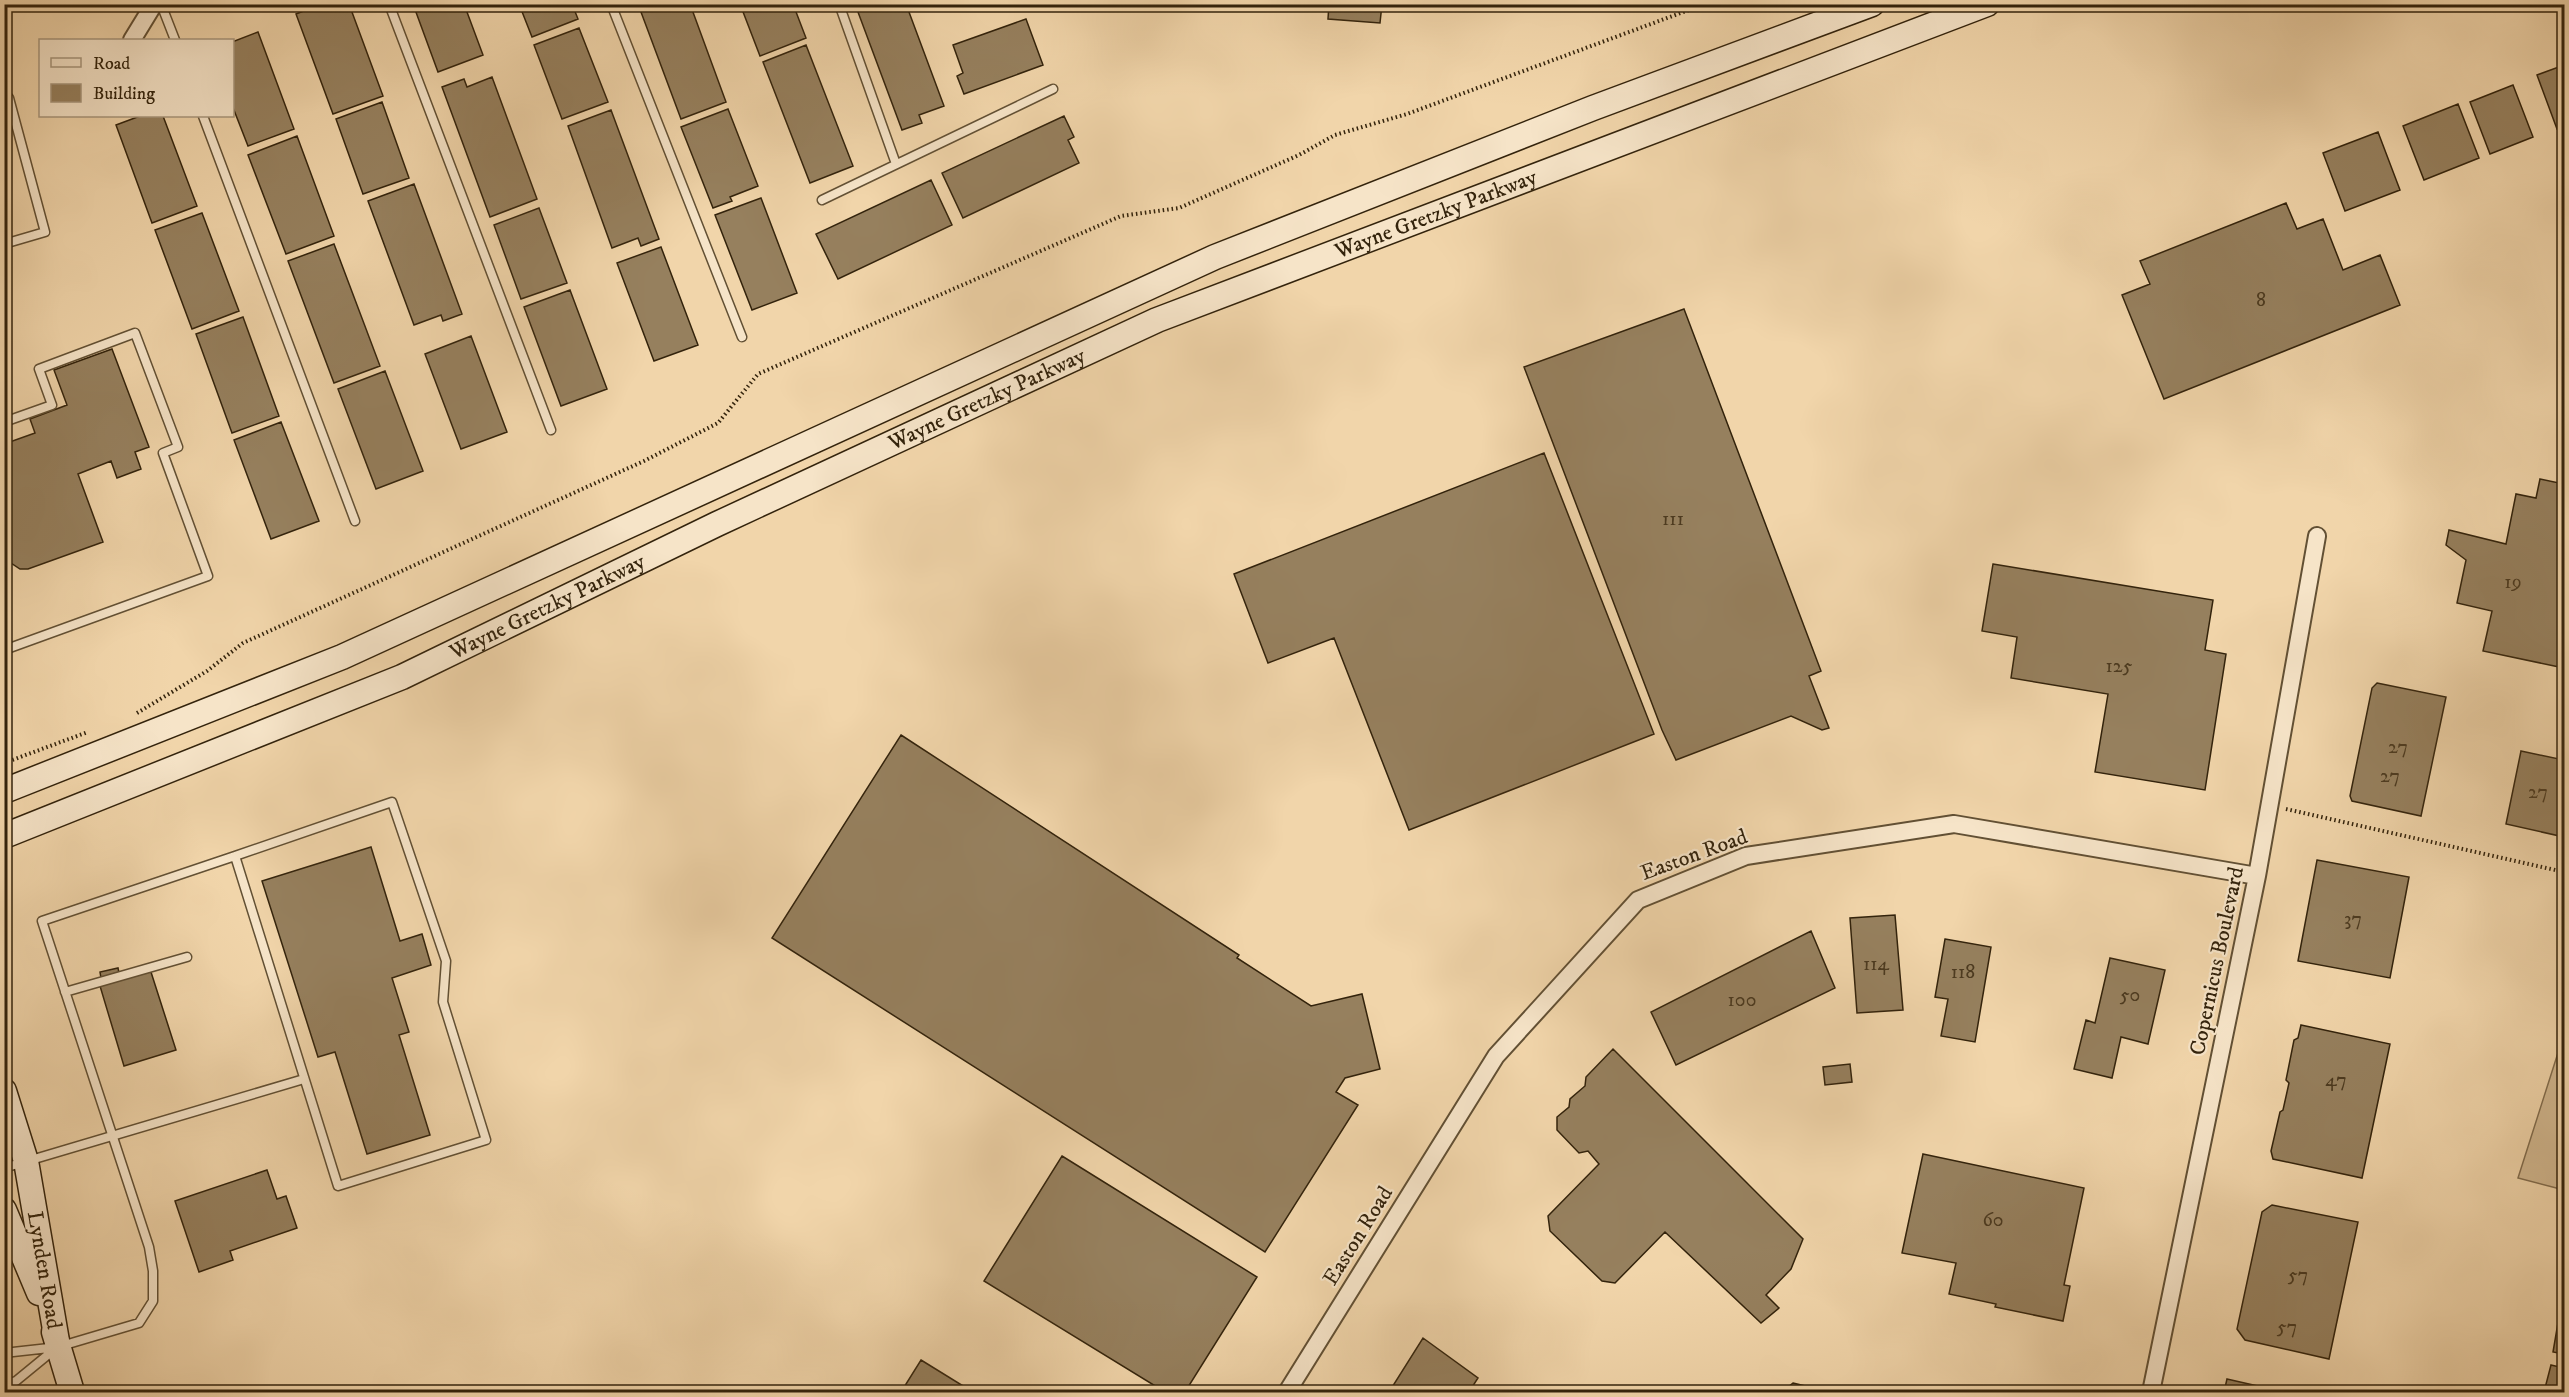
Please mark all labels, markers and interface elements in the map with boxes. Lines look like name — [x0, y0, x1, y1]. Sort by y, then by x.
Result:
legend — [39, 39, 234, 117]
text: Road — [93, 53, 130, 75]
text: Building — [93, 83, 155, 105]
street label: Wayne Gretzky Parkway — [1330, 163, 1541, 265]
house number: 8 — [2256, 288, 2266, 313]
street label: Wayne Gretzky Parkway — [883, 341, 1090, 457]
house number: 111 — [1662, 507, 1684, 532]
street label: Wayne Gretzky Parkway — [444, 547, 650, 666]
house number: 19 — [2504, 570, 2522, 595]
house number: 125 — [2106, 654, 2133, 679]
house number: 27 — [2388, 735, 2408, 760]
house number: 27 — [2380, 764, 2400, 789]
house number: 27 — [2528, 780, 2548, 805]
street label: Easton Road — [1637, 823, 1751, 887]
street label: Copernicus Boulevard — [2184, 864, 2250, 1058]
house number: 37 — [2344, 907, 2362, 932]
house number: 114 — [1863, 952, 1890, 977]
house number: 118 — [1951, 960, 1975, 985]
house number: 50 — [2120, 983, 2140, 1008]
house number: 100 — [1728, 988, 1756, 1013]
house number: 47 — [2325, 1068, 2347, 1093]
street label: Easton Road — [1317, 1181, 1399, 1291]
house number: 60 — [1982, 1208, 2004, 1233]
street label: Lynden Road — [21, 1209, 68, 1331]
house number: 57 — [2288, 1263, 2308, 1288]
house number: 57 — [2277, 1315, 2297, 1340]

